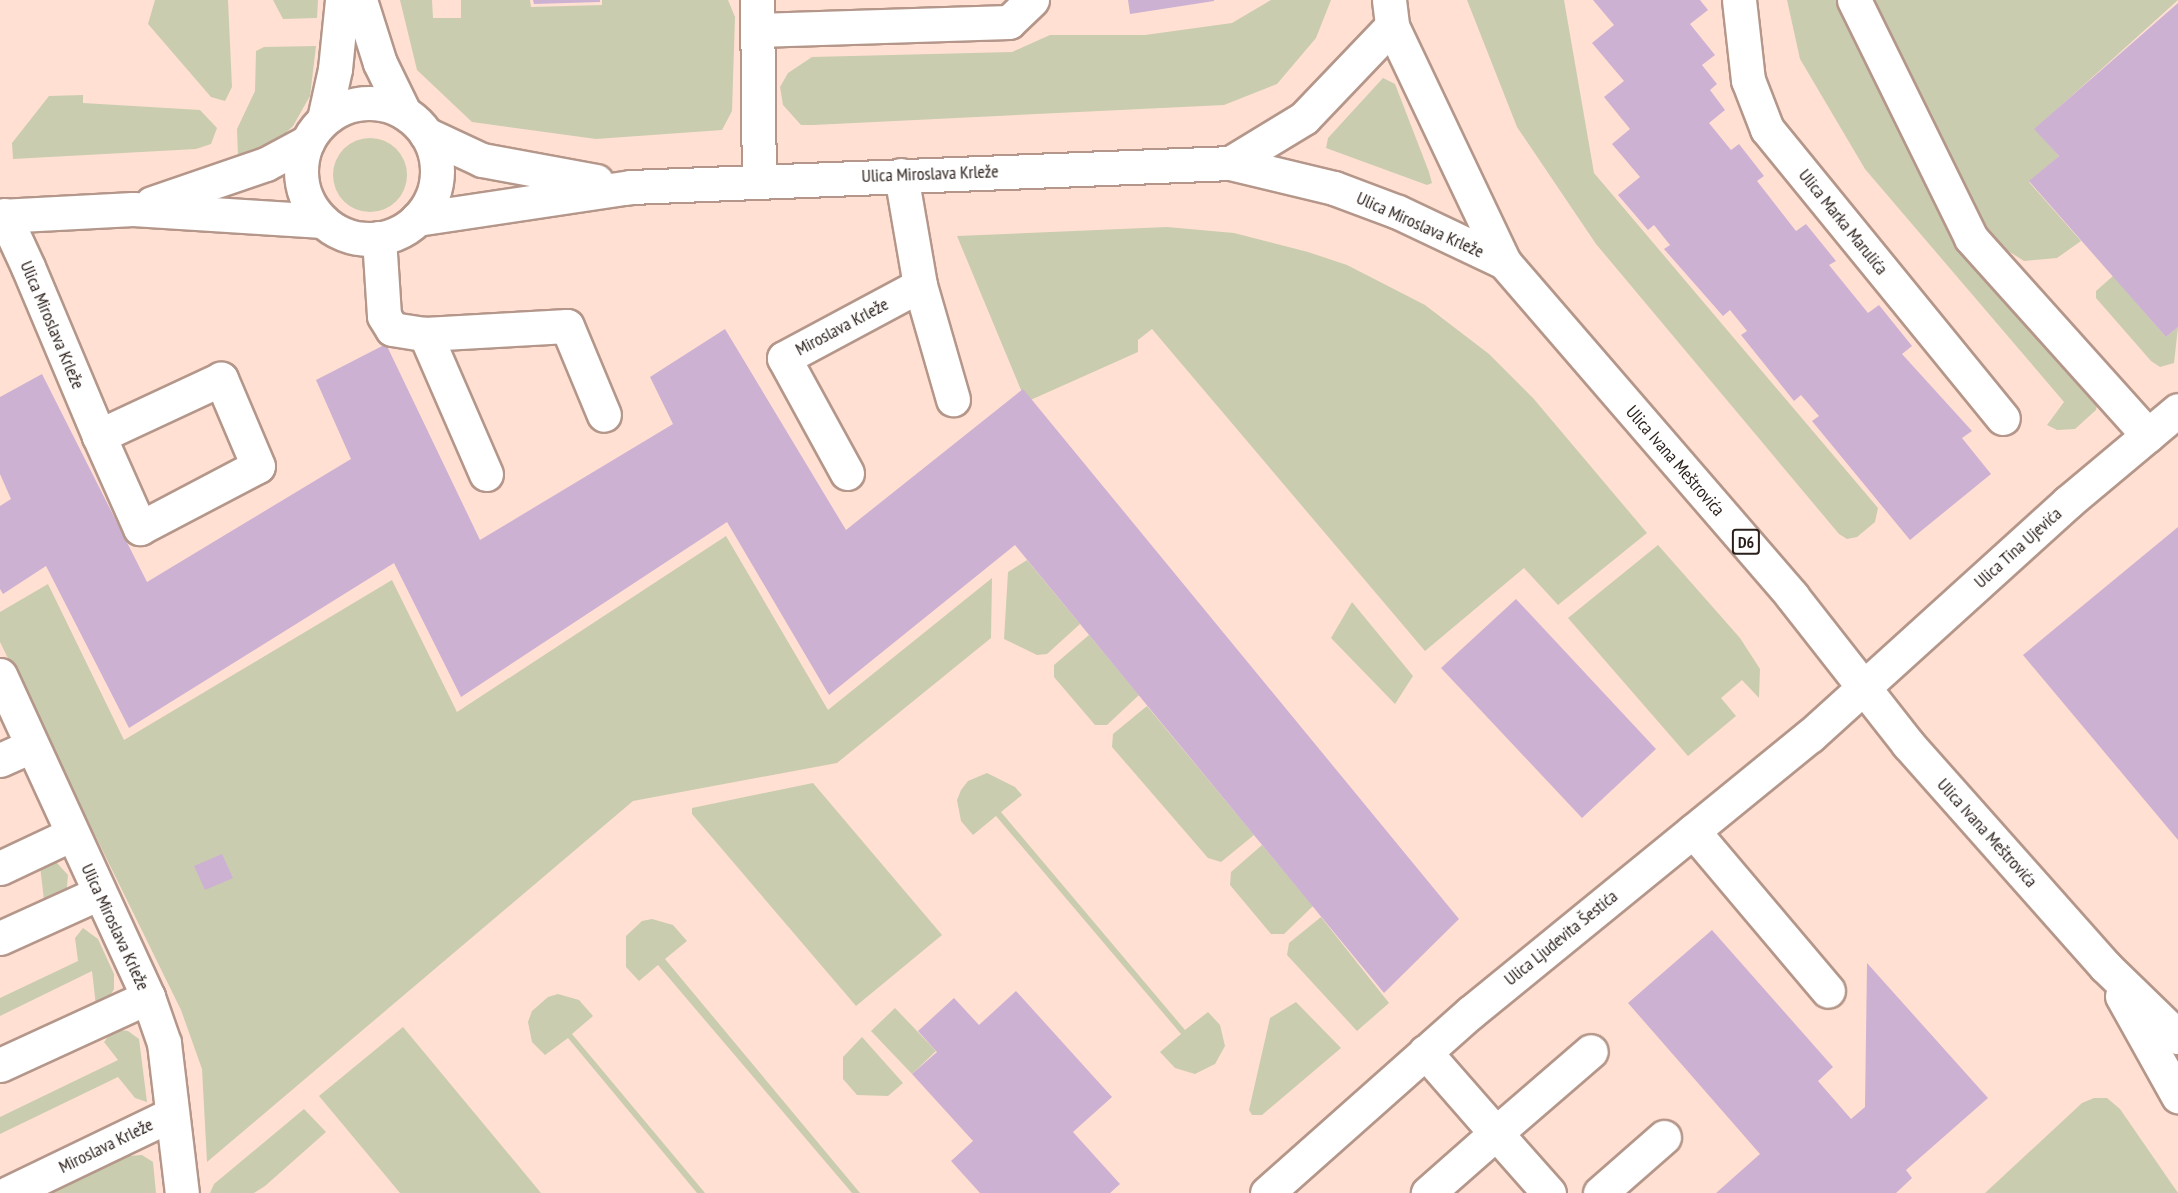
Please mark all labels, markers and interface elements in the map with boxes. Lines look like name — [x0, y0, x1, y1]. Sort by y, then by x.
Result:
street label: Ulica Miroslava Krleže — [861, 161, 999, 187]
street label: Ulica Marka Marulića — [1794, 165, 1892, 279]
street label: Ulica Miroslava Krleže — [1353, 187, 1487, 263]
street label: Ulica Miroslava Krleže — [15, 258, 89, 392]
street label: Miroslava Krleže — [792, 293, 892, 361]
street label: Ulica Ivana Meštrovića — [1621, 401, 1729, 521]
street label: Ulica Tina Ujevića — [1970, 503, 2066, 593]
road number: D6 — [1731, 529, 1761, 555]
street label: Ulica Ivana Meštrovića — [1932, 774, 2042, 892]
street label: Ulica Miroslava Krleže — [76, 860, 154, 994]
street label: Ulica Ljudevita Šestića — [1500, 886, 1622, 990]
street label: Miroslava Krleže — [55, 1114, 157, 1178]

